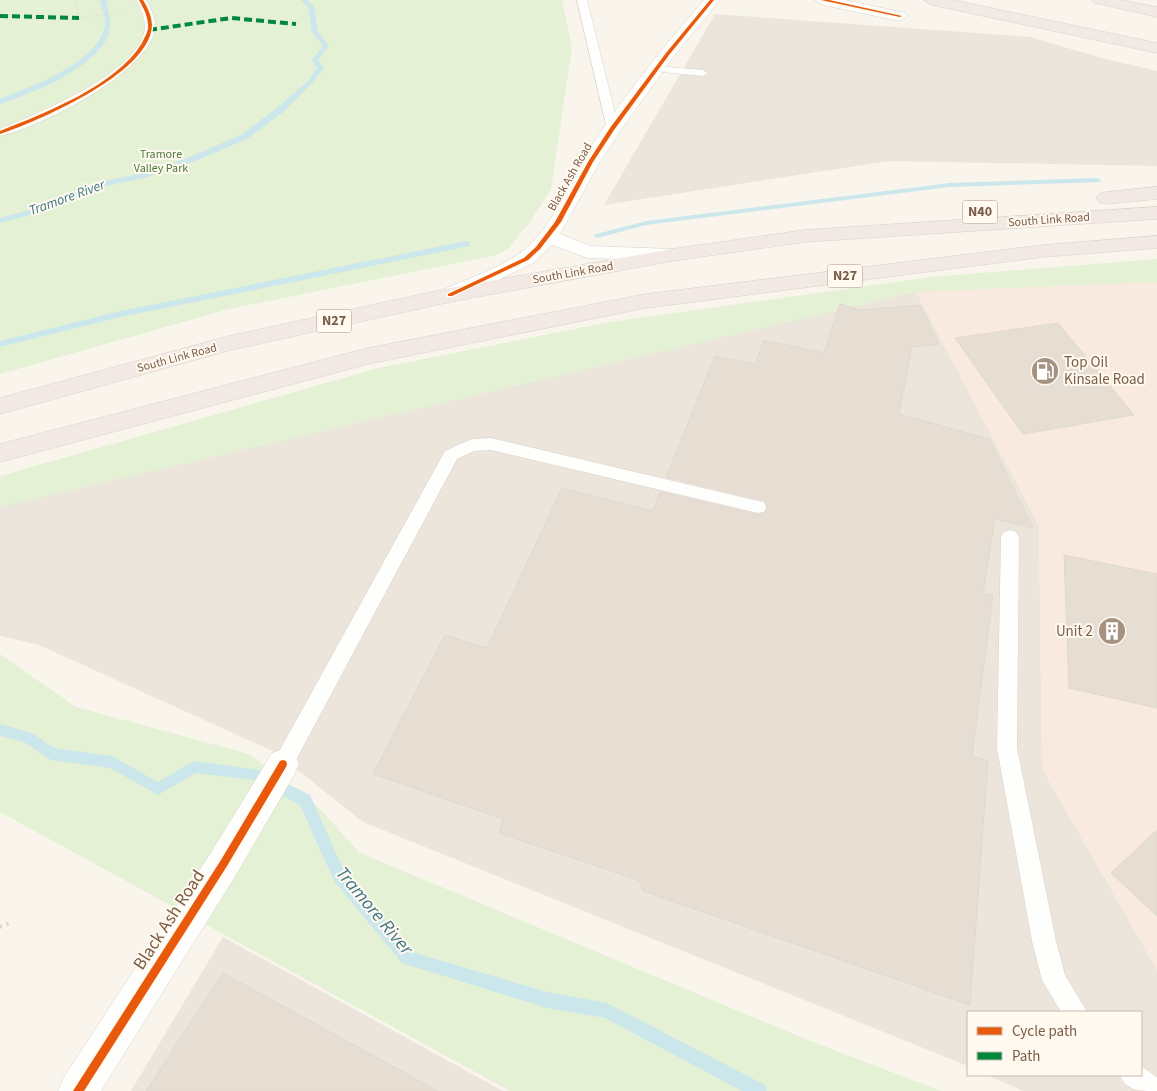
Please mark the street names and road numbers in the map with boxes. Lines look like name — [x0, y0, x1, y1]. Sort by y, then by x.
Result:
street label: Black Ash Road — [544, 140, 596, 214]
road number: N40 — [962, 200, 998, 223]
street label: South Link Road — [1008, 209, 1090, 231]
street label: South Link Road — [531, 258, 615, 288]
road number: N27 — [828, 264, 862, 288]
road number: N27 — [316, 310, 352, 332]
street label: South Link Road — [135, 339, 219, 377]
street label: Black Ash Road — [127, 865, 211, 975]

